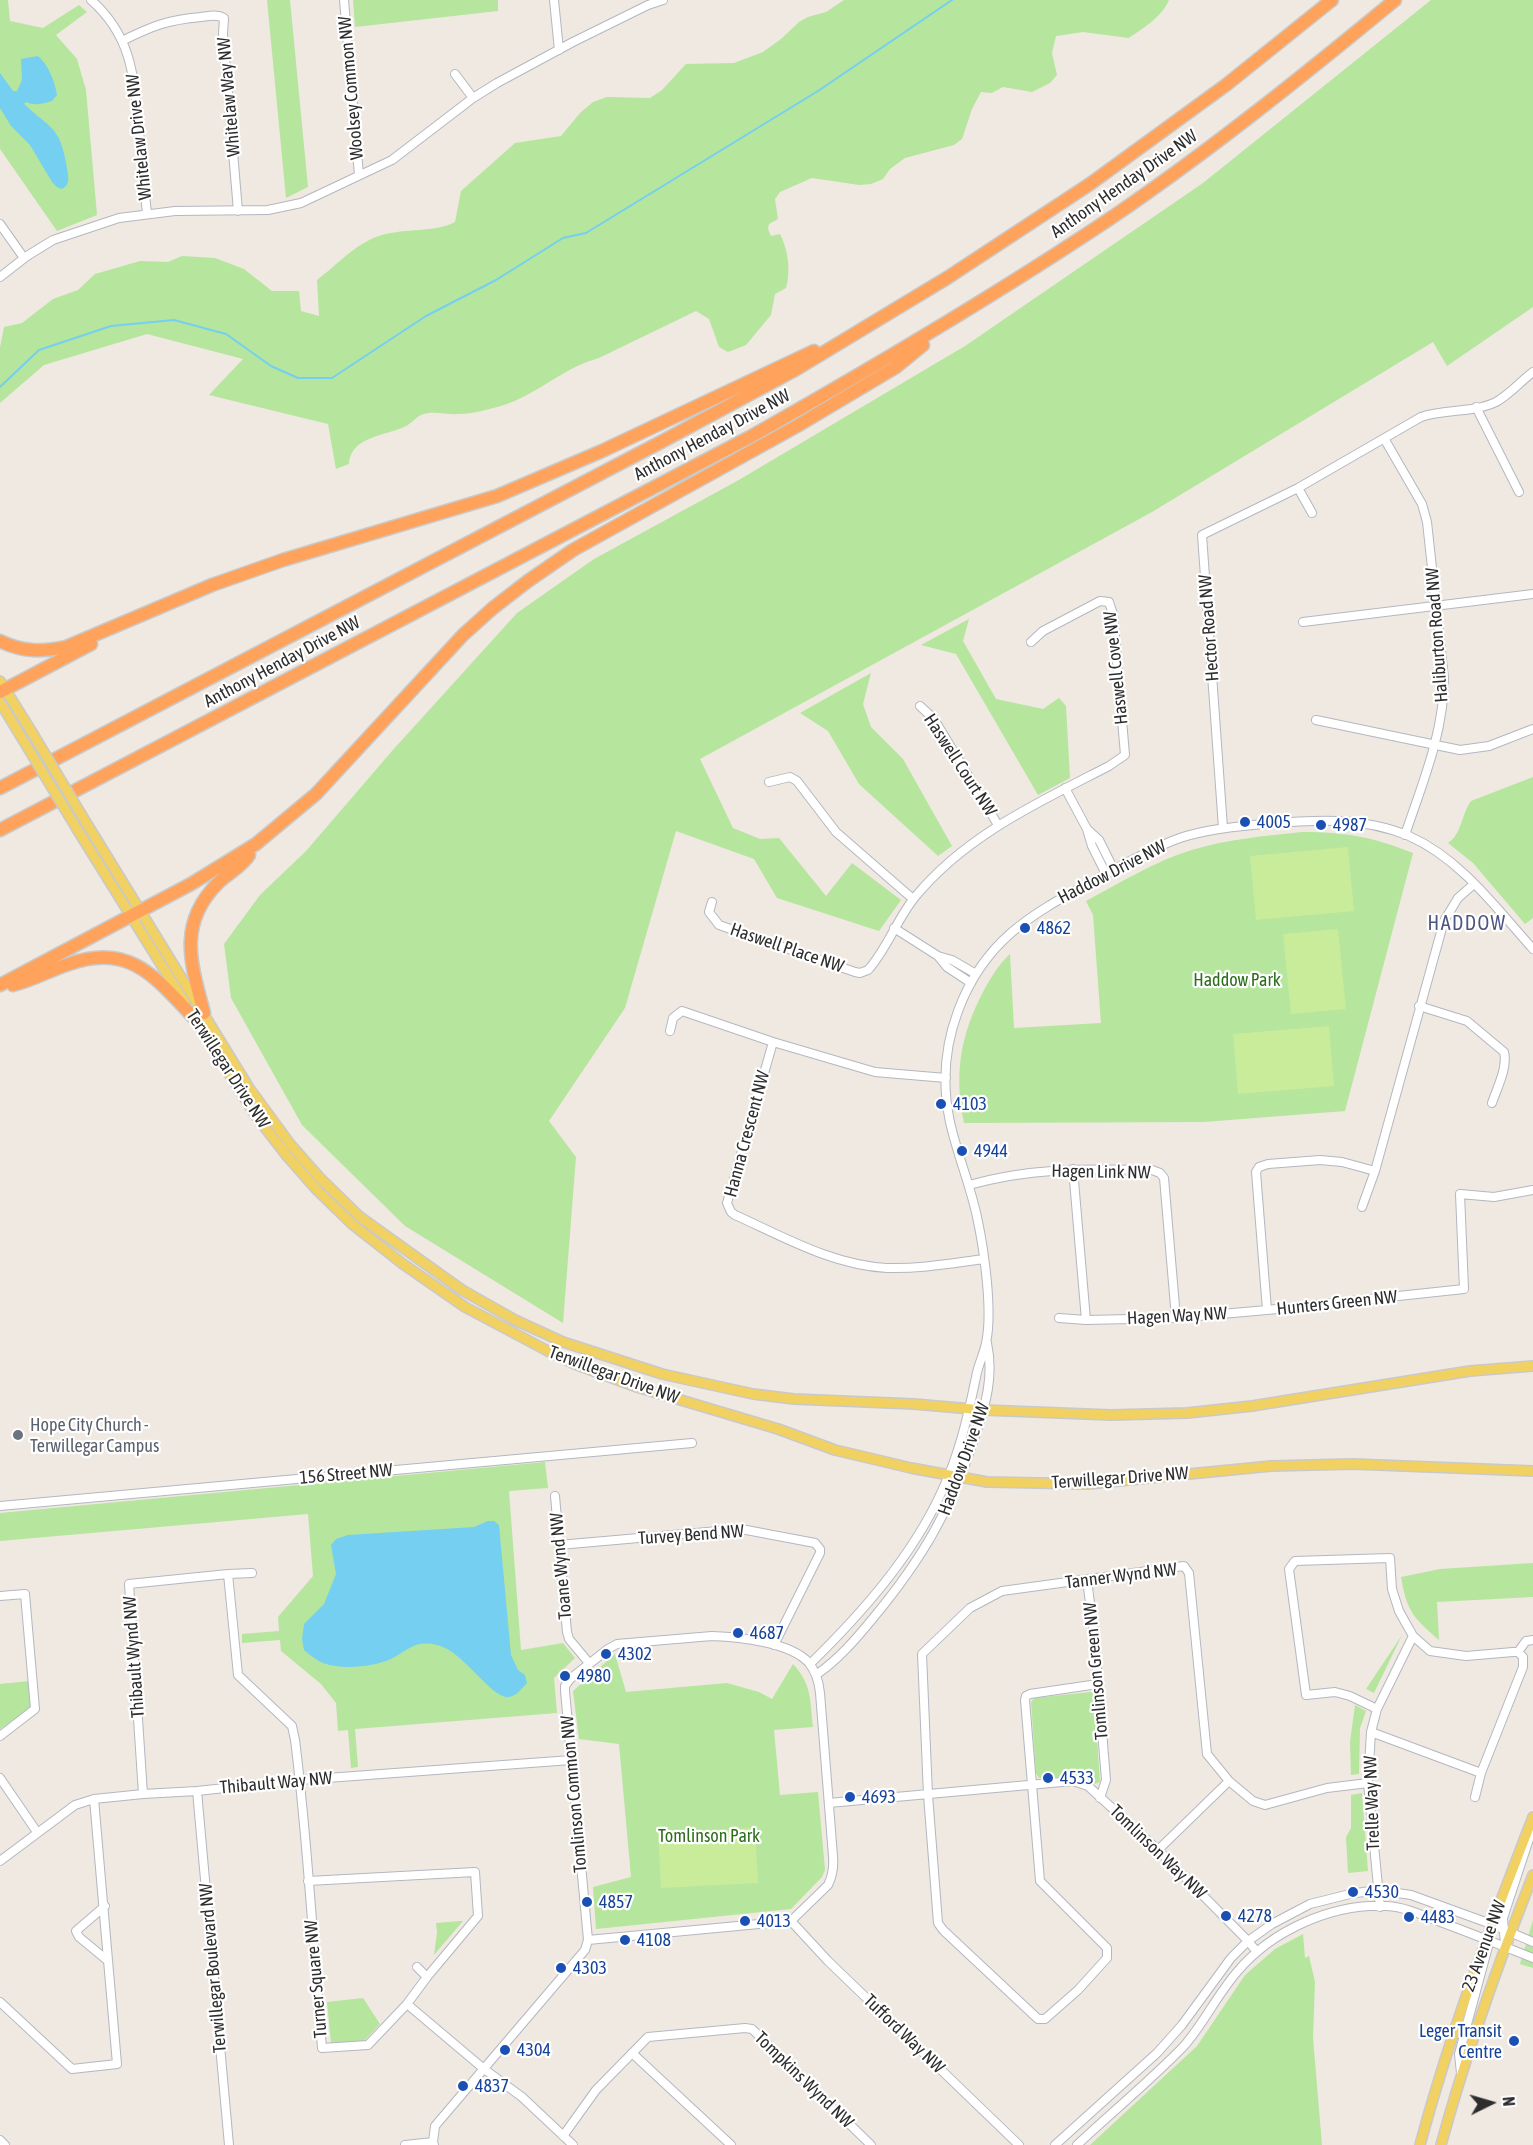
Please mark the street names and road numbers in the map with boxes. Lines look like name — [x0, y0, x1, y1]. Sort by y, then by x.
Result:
street label: Woolsey Common NW — [334, 15, 368, 161]
street label: Whitelaw Way NW — [213, 36, 245, 158]
street label: Whitelaw Drive NW — [122, 73, 156, 201]
street label: Anthony Henday Drive NW — [1047, 125, 1201, 243]
street label: Anthony Henday Drive NW — [630, 385, 794, 485]
street label: Haliburton Road NW — [1422, 567, 1452, 703]
street label: Hector Road NW — [1194, 574, 1224, 682]
street label: Haswell Cove NW — [1099, 610, 1133, 726]
street label: Anthony Henday Drive NW — [200, 612, 364, 712]
street label: Haswell Court NW — [919, 710, 1001, 820]
street label: Haddow Drive NW — [1054, 835, 1170, 909]
street label: Haswell Place NW — [727, 918, 847, 978]
street label: Terwillegar Drive NW — [182, 1006, 274, 1132]
street label: Hanna Crescent NW — [720, 1068, 774, 1200]
street label: Hagen Link NW — [1051, 1160, 1151, 1184]
street label: Hunters Green NW — [1276, 1286, 1398, 1320]
street label: Hagen Way NW — [1126, 1303, 1228, 1329]
street label: Terwillegar Drive NW — [546, 1341, 682, 1409]
street label: Haddow Drive NW — [934, 1400, 994, 1518]
street label: 156 Street NW — [298, 1459, 394, 1489]
street label: Terwillegar Drive NW — [1051, 1462, 1189, 1494]
street label: Toane Wynd NW — [546, 1512, 576, 1620]
street label: Turvey Bend NW — [637, 1521, 745, 1549]
street label: Tanner Wynd NW — [1064, 1558, 1178, 1594]
street label: Thibault Wynd NW — [119, 1595, 149, 1719]
street label: Tomlinson Green NW — [1079, 1601, 1113, 1741]
street label: Tomlinson Common NW — [556, 1715, 592, 1873]
street label: Trelle Way NW — [1360, 1755, 1384, 1851]
street label: Thibault Way NW — [219, 1767, 333, 1799]
street label: Tomlinson Way NW — [1105, 1800, 1211, 1904]
street label: Terwillegar Boulevard NW — [195, 1882, 231, 2054]
street label: 23 Avenue NW — [1458, 1898, 1510, 1994]
street label: Turner Square NW — [300, 1919, 332, 2039]
street label: Tufford Way NW — [859, 1990, 949, 2078]
street label: Tompkins Wynd NW — [750, 2027, 858, 2133]

